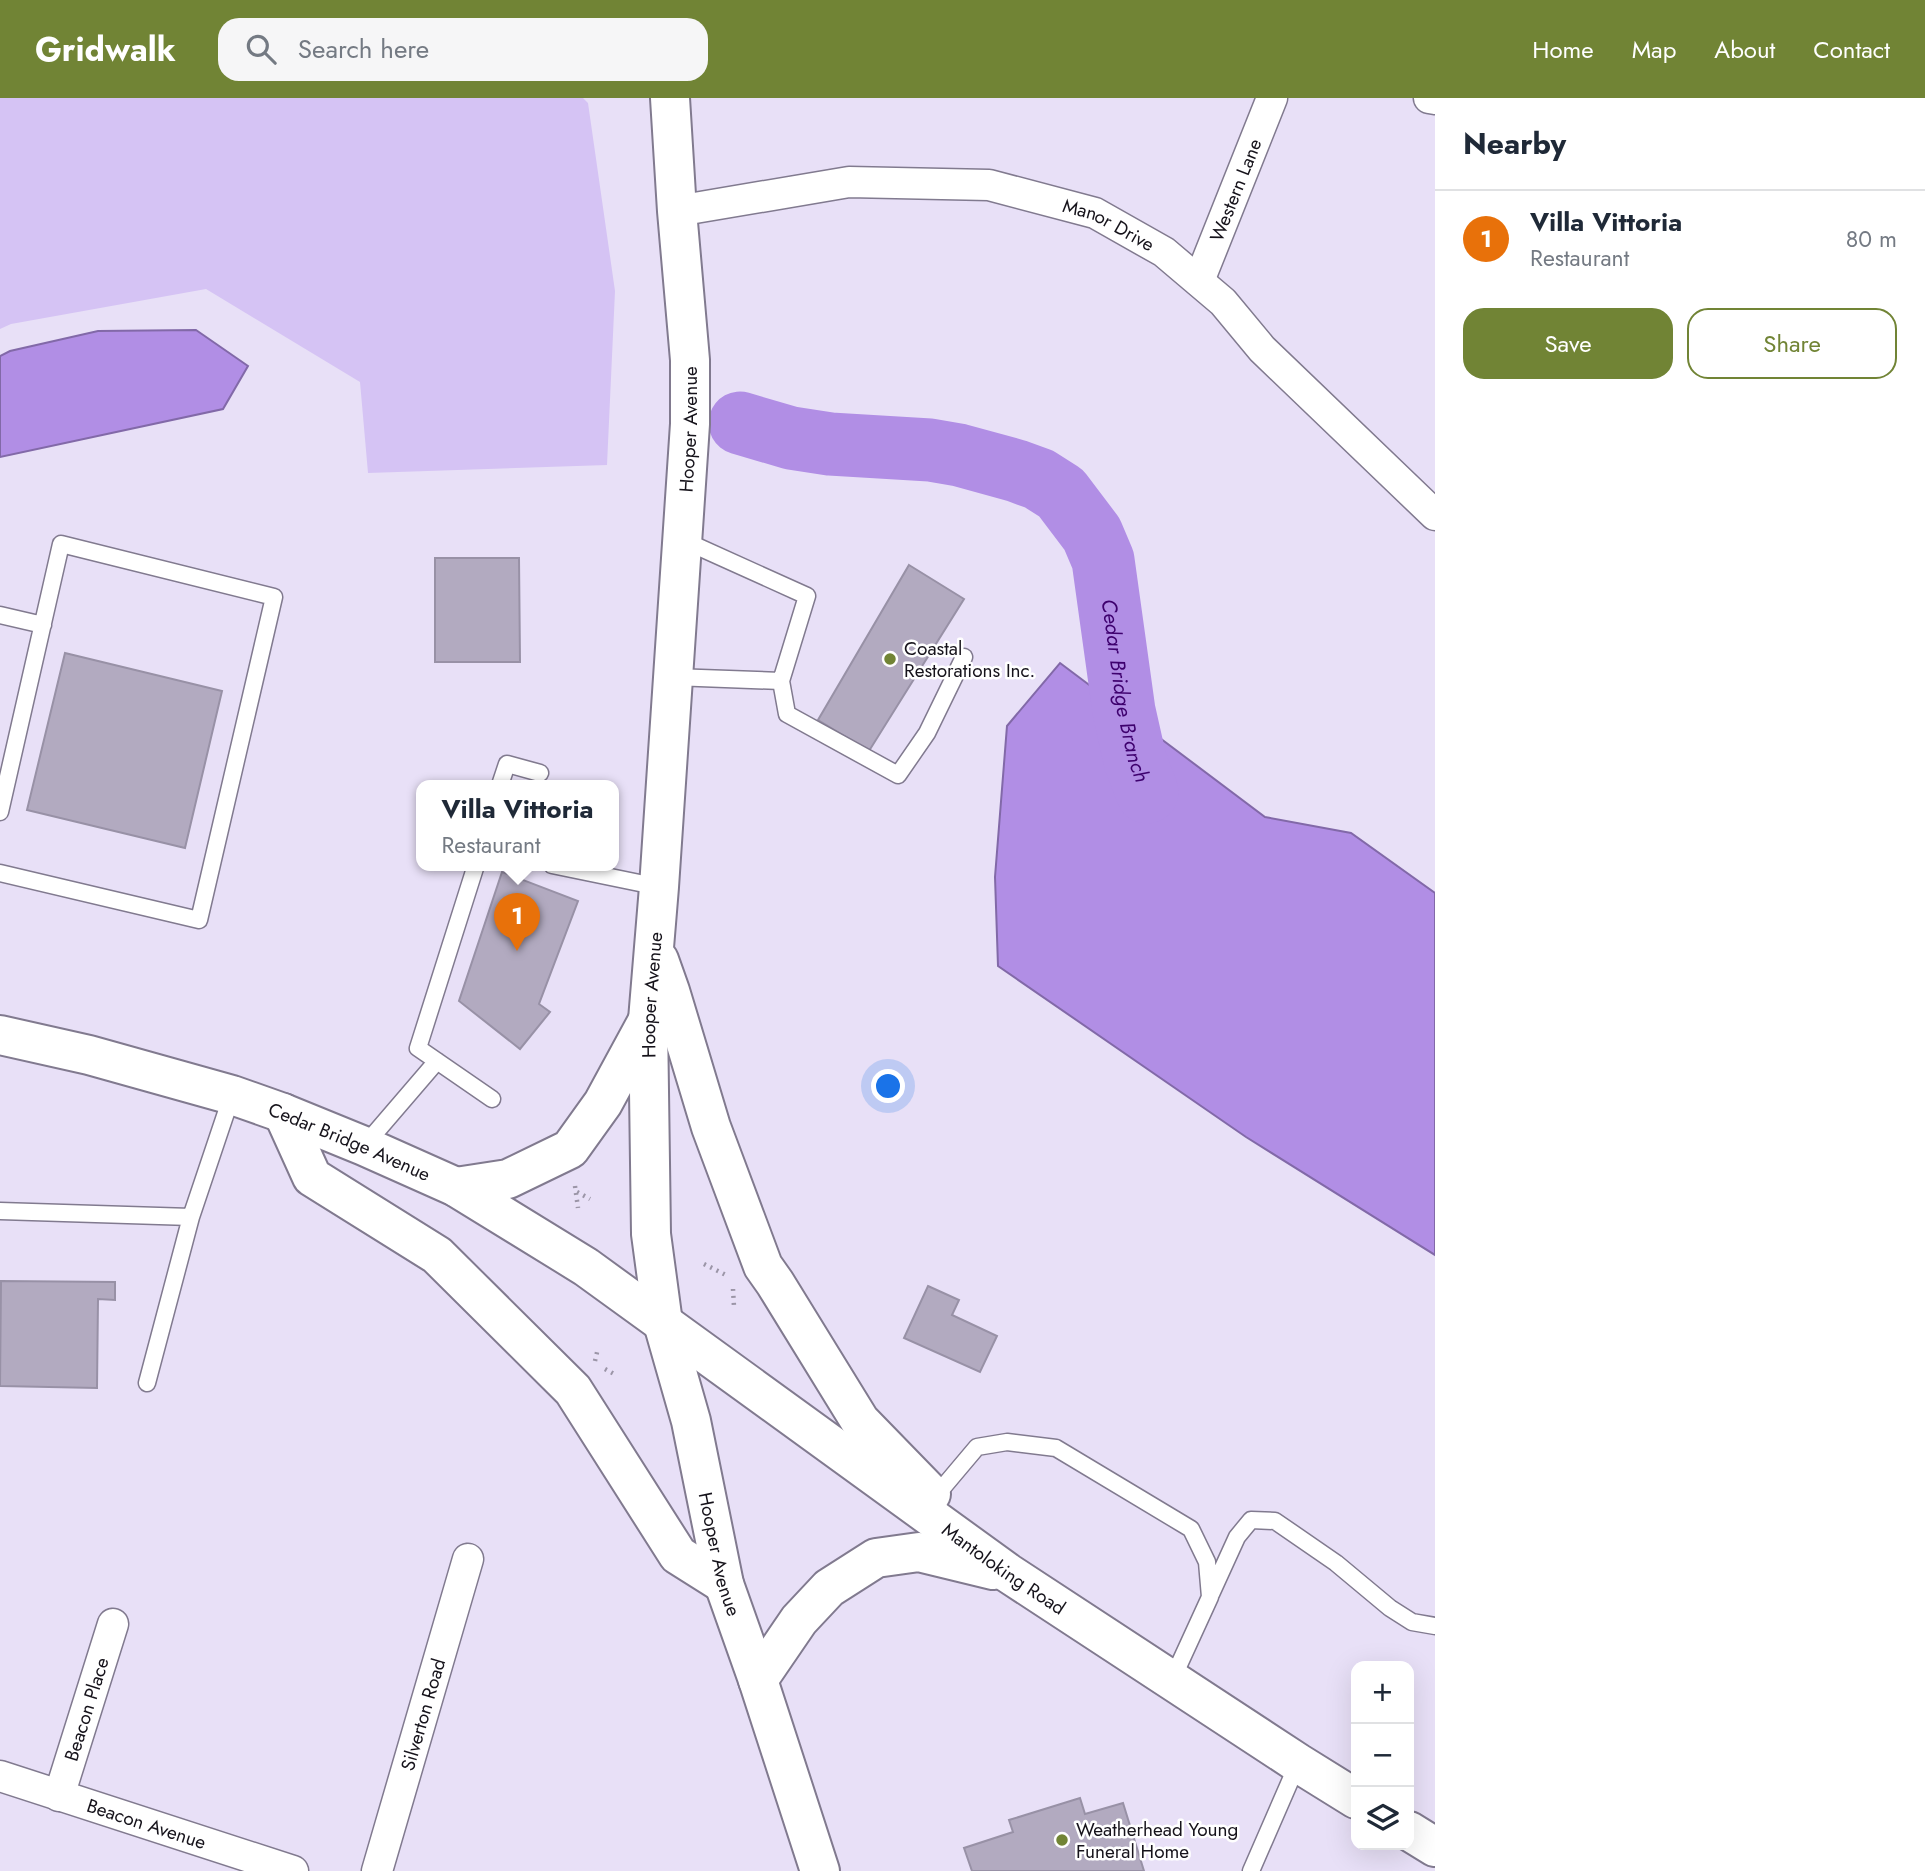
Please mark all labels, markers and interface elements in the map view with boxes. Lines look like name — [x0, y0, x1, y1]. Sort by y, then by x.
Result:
search box — [218, 18, 708, 81]
text: Gridwalk — [35, 26, 176, 73]
icon: search — [242, 30, 280, 68]
text: Search here — [298, 30, 429, 68]
text: Home — [1532, 32, 1594, 67]
text: Map — [1632, 32, 1676, 67]
text: About — [1714, 32, 1775, 67]
text: Contact — [1813, 32, 1890, 67]
text: Nearby — [1463, 122, 1566, 165]
street label: Western Lane — [1203, 134, 1268, 246]
street label: Manor Drive — [1060, 192, 1160, 258]
text: Villa Vittoria — [1530, 203, 1682, 241]
text: 1 — [1480, 222, 1492, 256]
text: 80 m — [1846, 222, 1897, 256]
text: Restaurant — [1530, 241, 1629, 275]
button: Save — [1463, 308, 1673, 379]
button: Share — [1687, 308, 1897, 379]
street label: Hooper Avenue — [672, 366, 704, 493]
water label: Cedar Bridge Branch — [1094, 597, 1157, 787]
place label: Coastal Restorations Inc. — [904, 635, 1035, 684]
marker: Coastal Restorations Inc. — [882, 651, 898, 667]
popup — [416, 780, 619, 871]
text: Villa Vittoria — [441, 790, 594, 828]
text: Restaurant — [441, 828, 541, 862]
pin: 1 — [494, 893, 540, 951]
street label: Hooper Avenue — [634, 931, 669, 1058]
your location — [871, 1069, 905, 1103]
street label: Cedar Bridge Avenue — [265, 1095, 435, 1188]
street label: Hooper Avenue — [692, 1490, 748, 1620]
street label: Mantoloking Road — [937, 1516, 1071, 1621]
street label: Beacon Place — [57, 1654, 115, 1765]
street label: Silverton Road — [393, 1655, 452, 1774]
map controls — [1351, 1661, 1414, 1850]
button: + — [1351, 1661, 1414, 1724]
button: − — [1351, 1724, 1414, 1787]
button: layers — [1351, 1787, 1414, 1850]
street label: Beacon Avenue — [83, 1792, 210, 1856]
place label: Weatherhead Young Funeral Home — [1076, 1816, 1238, 1865]
marker: Weatherhead Young Funeral Home — [1054, 1832, 1070, 1848]

